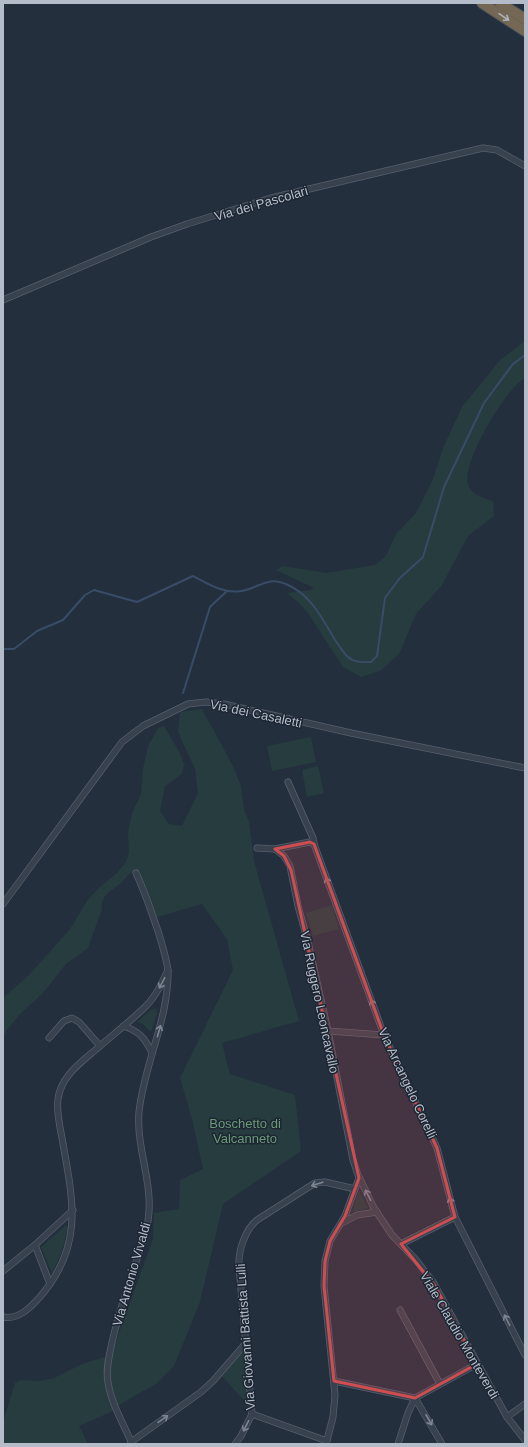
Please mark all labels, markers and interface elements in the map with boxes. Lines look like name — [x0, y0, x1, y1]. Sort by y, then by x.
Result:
one-way arrow — [498, 13, 509, 21]
street label: Via dei Pascolari — [213, 183, 310, 224]
street label: Via dei Casaletti — [209, 696, 303, 731]
one-way arrow — [324, 876, 331, 889]
street label: Via Ruggero Leoncavallo — [297, 930, 342, 1075]
one-way arrow — [157, 977, 165, 989]
one-way arrow — [369, 998, 376, 1011]
one-way arrow — [156, 1024, 163, 1037]
street label: Via Arcangelo Corelli — [375, 1025, 440, 1141]
park label: Boschetto di Valcanneto — [209, 1116, 281, 1146]
one-way arrow — [311, 1181, 324, 1188]
one-way arrow — [363, 1190, 371, 1202]
one-way arrow — [447, 1197, 455, 1210]
street label: Via Antonio Vivaldi — [109, 1220, 153, 1328]
street label: Via Giovanni Battista Lulli — [233, 1263, 258, 1411]
street label: Viale Claudio Monteverdi — [417, 1269, 502, 1402]
one-way arrow — [503, 1314, 510, 1326]
one-way arrow — [426, 1414, 434, 1426]
one-way arrow — [157, 1415, 168, 1423]
one-way arrow — [242, 1420, 249, 1432]

